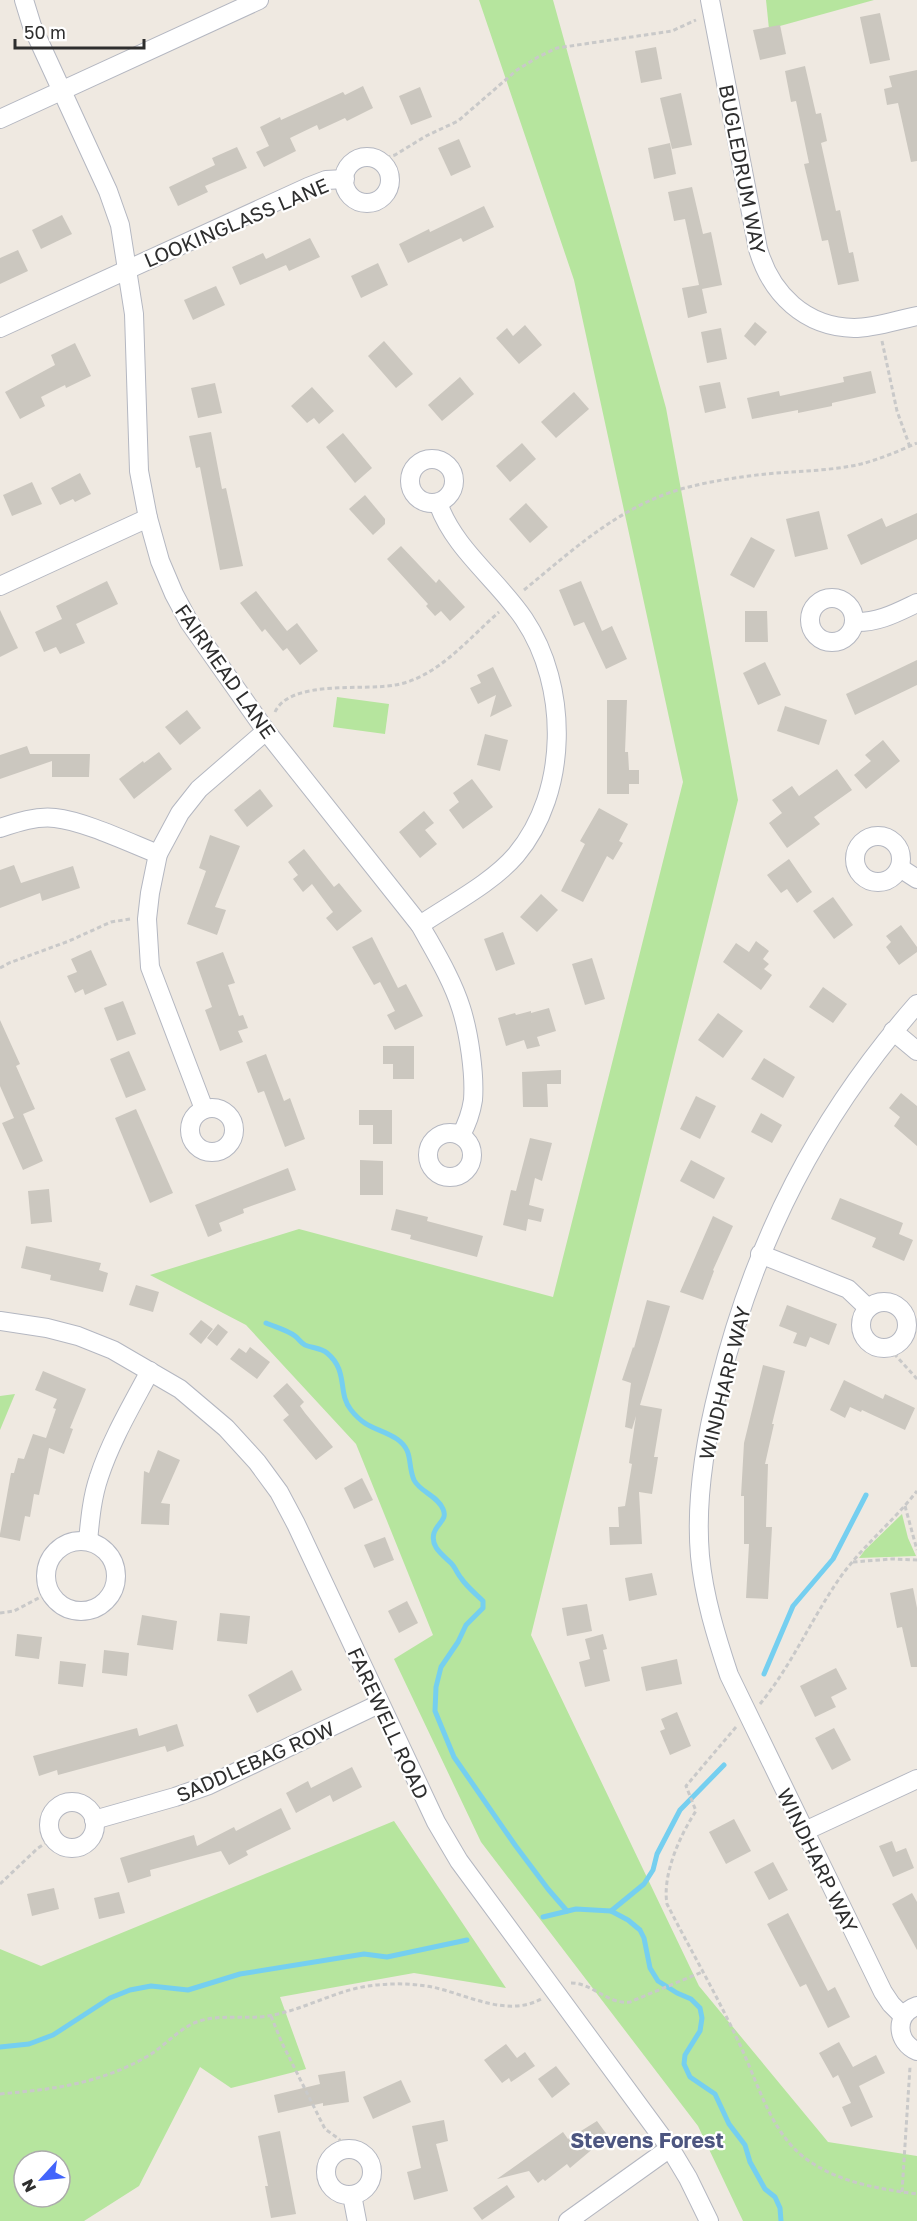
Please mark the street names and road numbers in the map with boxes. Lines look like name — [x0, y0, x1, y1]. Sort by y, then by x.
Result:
street label: BUGLEDRUM WAY — [715, 82, 771, 256]
street label: LOOKINGLASS LANE — [140, 172, 332, 272]
street label: FAIRMEAD LANE — [171, 599, 281, 743]
street label: WINDHARP WAY — [693, 1304, 755, 1462]
street label: FAREWELL ROAD — [343, 1643, 435, 1803]
street label: SADDLEBAG ROW — [172, 1715, 338, 1807]
street label: WINDHARP WAY — [773, 1784, 863, 1936]

